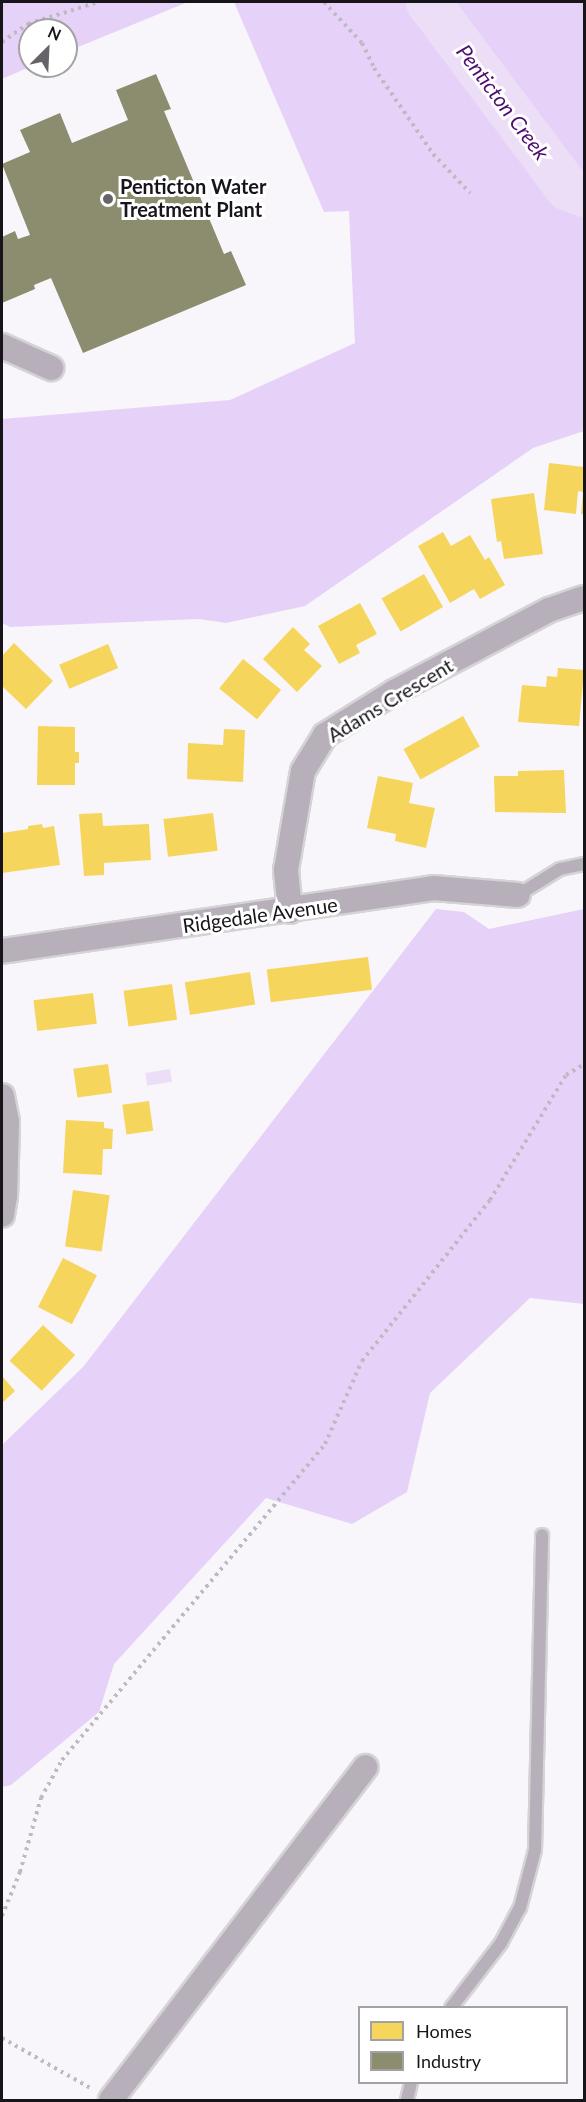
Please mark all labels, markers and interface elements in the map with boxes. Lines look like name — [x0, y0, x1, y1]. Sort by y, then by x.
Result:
north arrow — [18, 18, 78, 78]
text: N — [45, 22, 64, 44]
water label: Penticton Creek — [451, 39, 555, 165]
place label: Penticton Water Treatment Plant — [120, 175, 267, 222]
marker: Penticton Water Treatment Plant — [101, 192, 115, 206]
street label: Adams Crescent — [323, 653, 457, 747]
street label: Ridgedale Avenue — [181, 892, 339, 938]
legend — [358, 2006, 568, 2084]
text: Homes — [416, 2020, 472, 2042]
text: Industry — [416, 2050, 481, 2072]

